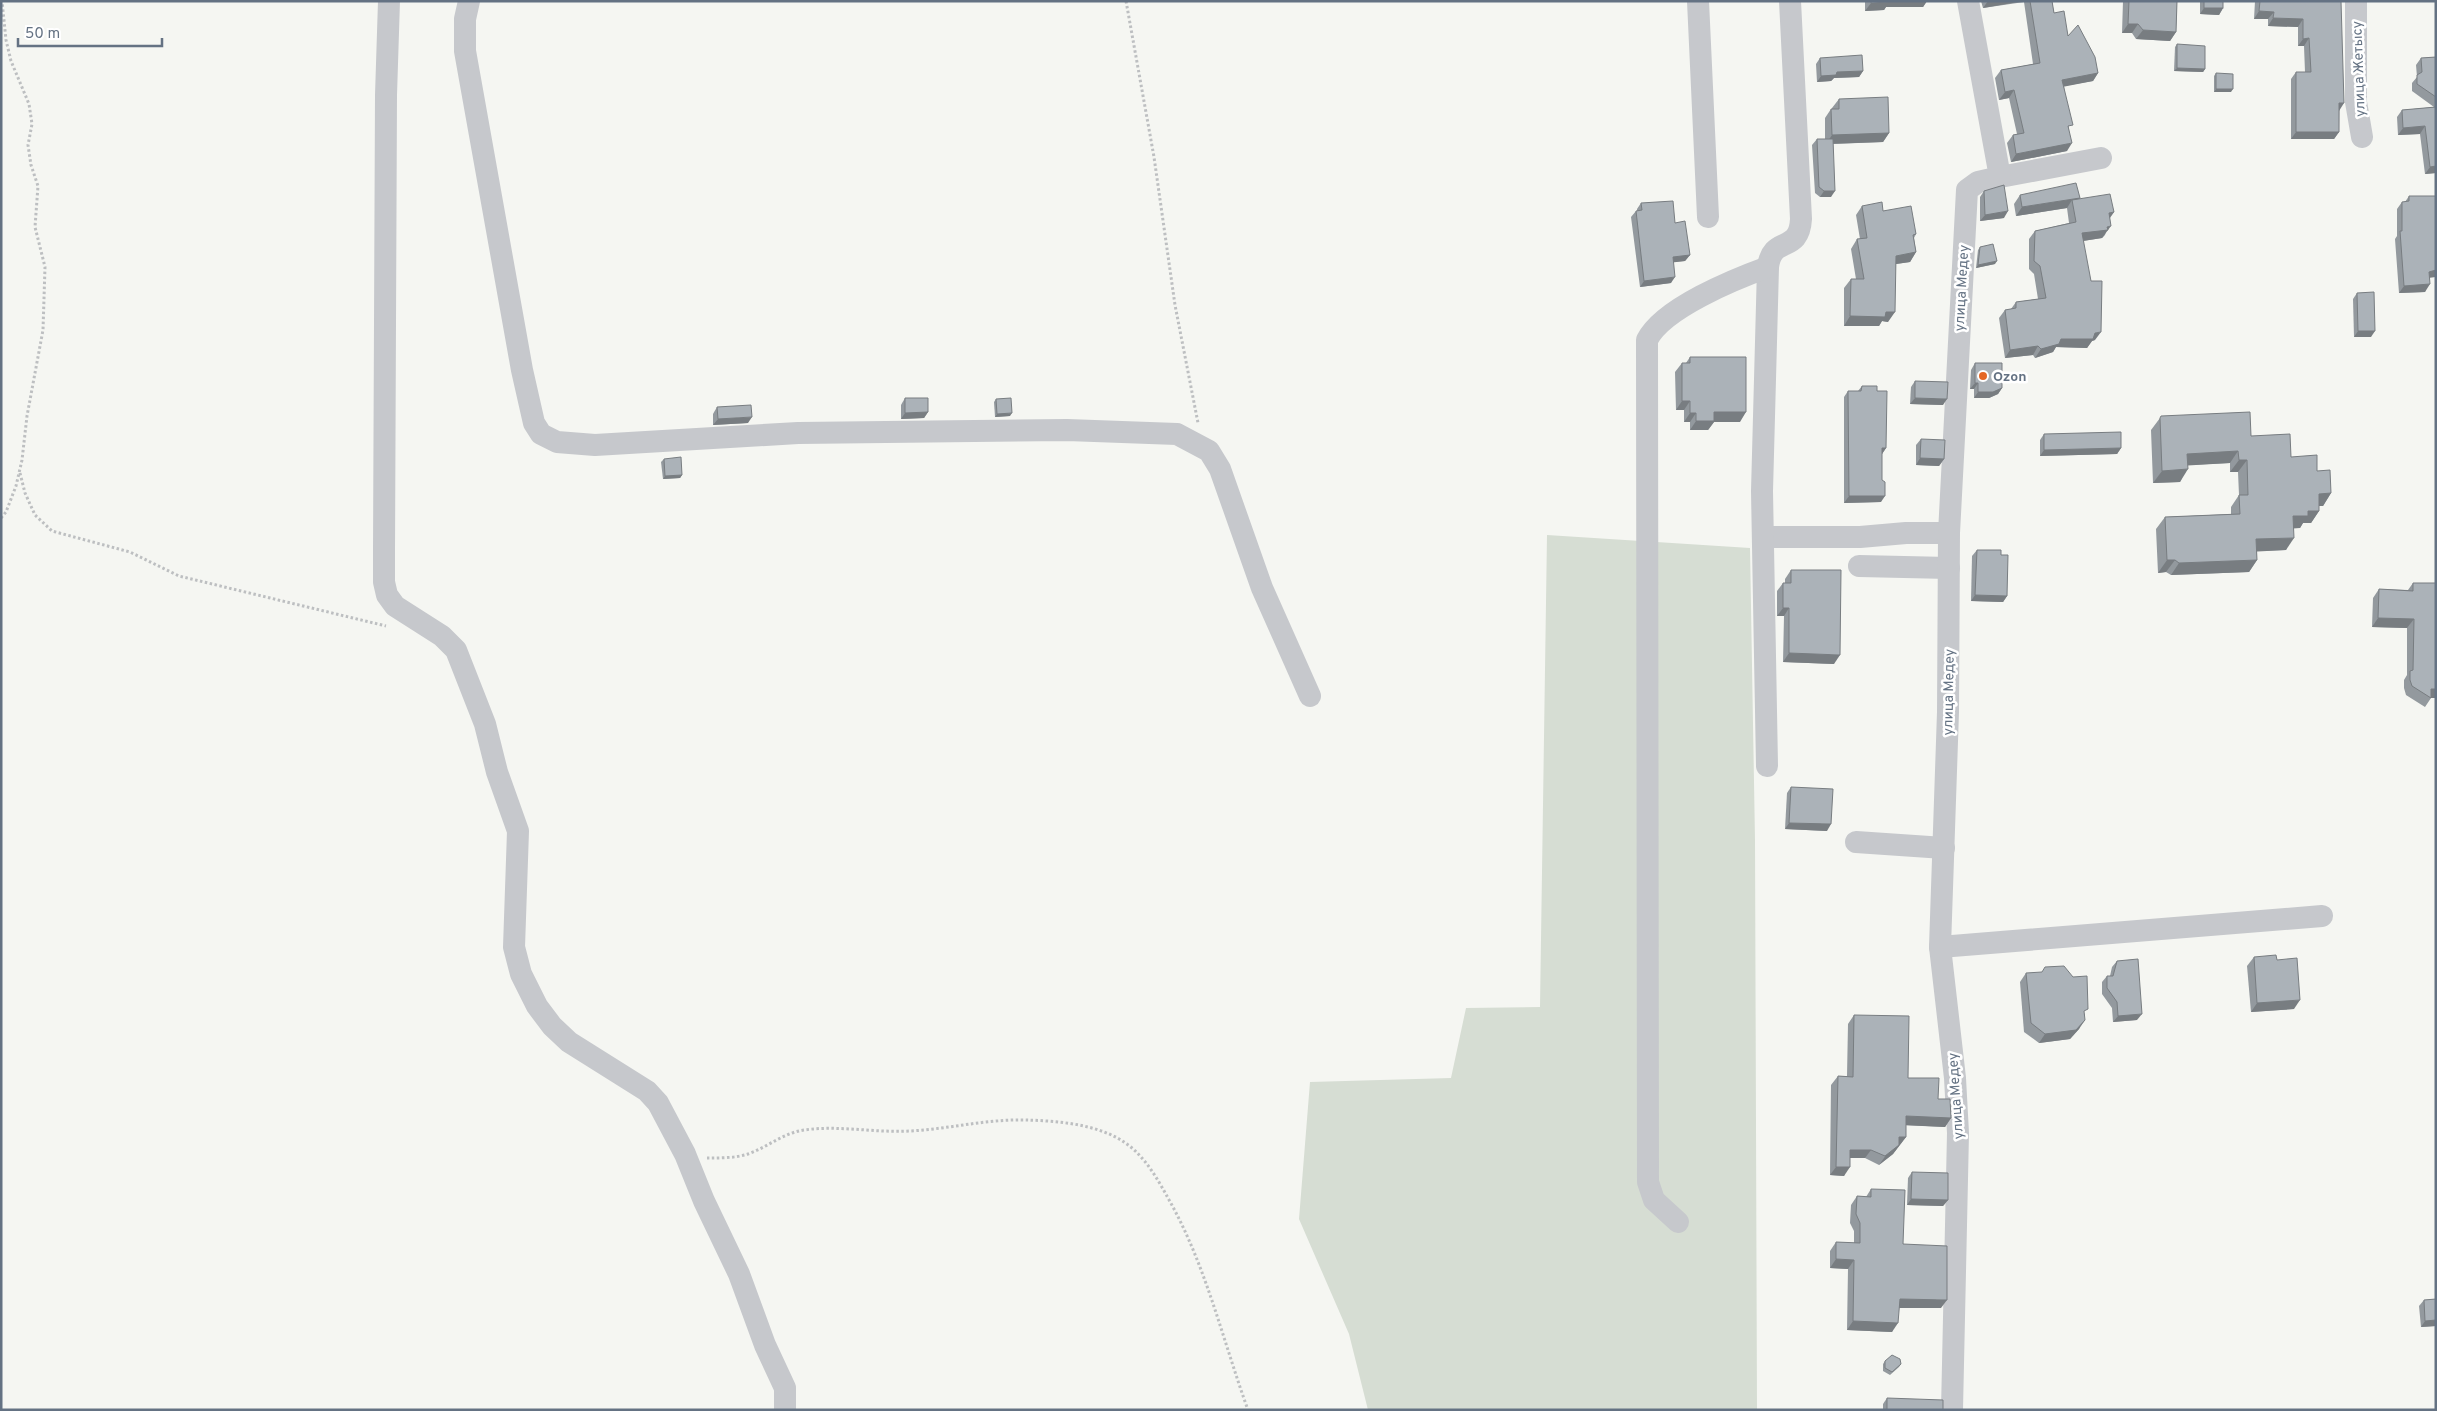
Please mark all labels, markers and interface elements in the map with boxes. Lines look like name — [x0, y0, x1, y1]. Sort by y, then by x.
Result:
scale bar — [18, 15, 161, 47]
street label: улица Жетысу — [2349, 21, 2370, 117]
text: 50 m — [25, 25, 60, 44]
street label: улица Медеу — [1952, 244, 1973, 332]
place label: Ozon — [1993, 369, 2026, 386]
marker: Ozon — [1977, 370, 1989, 382]
street label: улица Медеу — [1940, 649, 1959, 736]
street label: улица Медеу — [1945, 1052, 1968, 1140]

